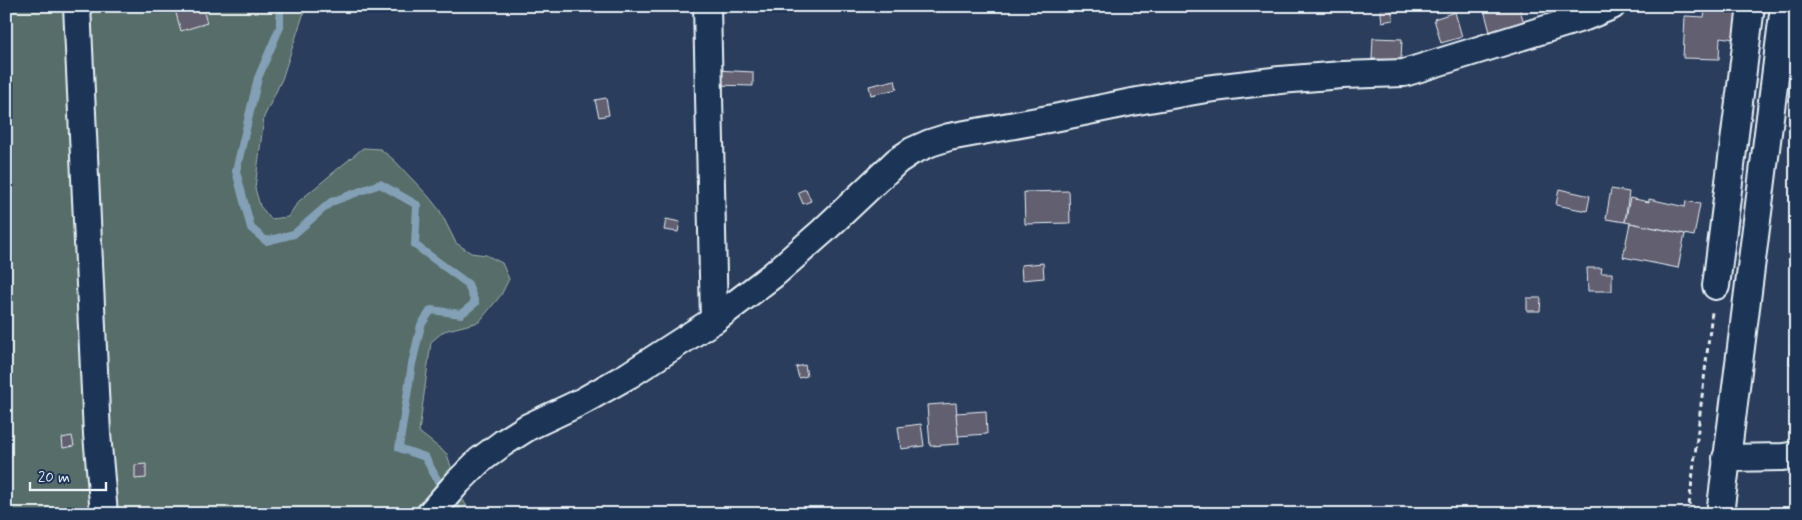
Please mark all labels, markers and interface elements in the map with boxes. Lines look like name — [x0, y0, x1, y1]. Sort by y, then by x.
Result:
scale bar — [30, 460, 106, 492]
text: 20 m — [38, 468, 70, 488]

